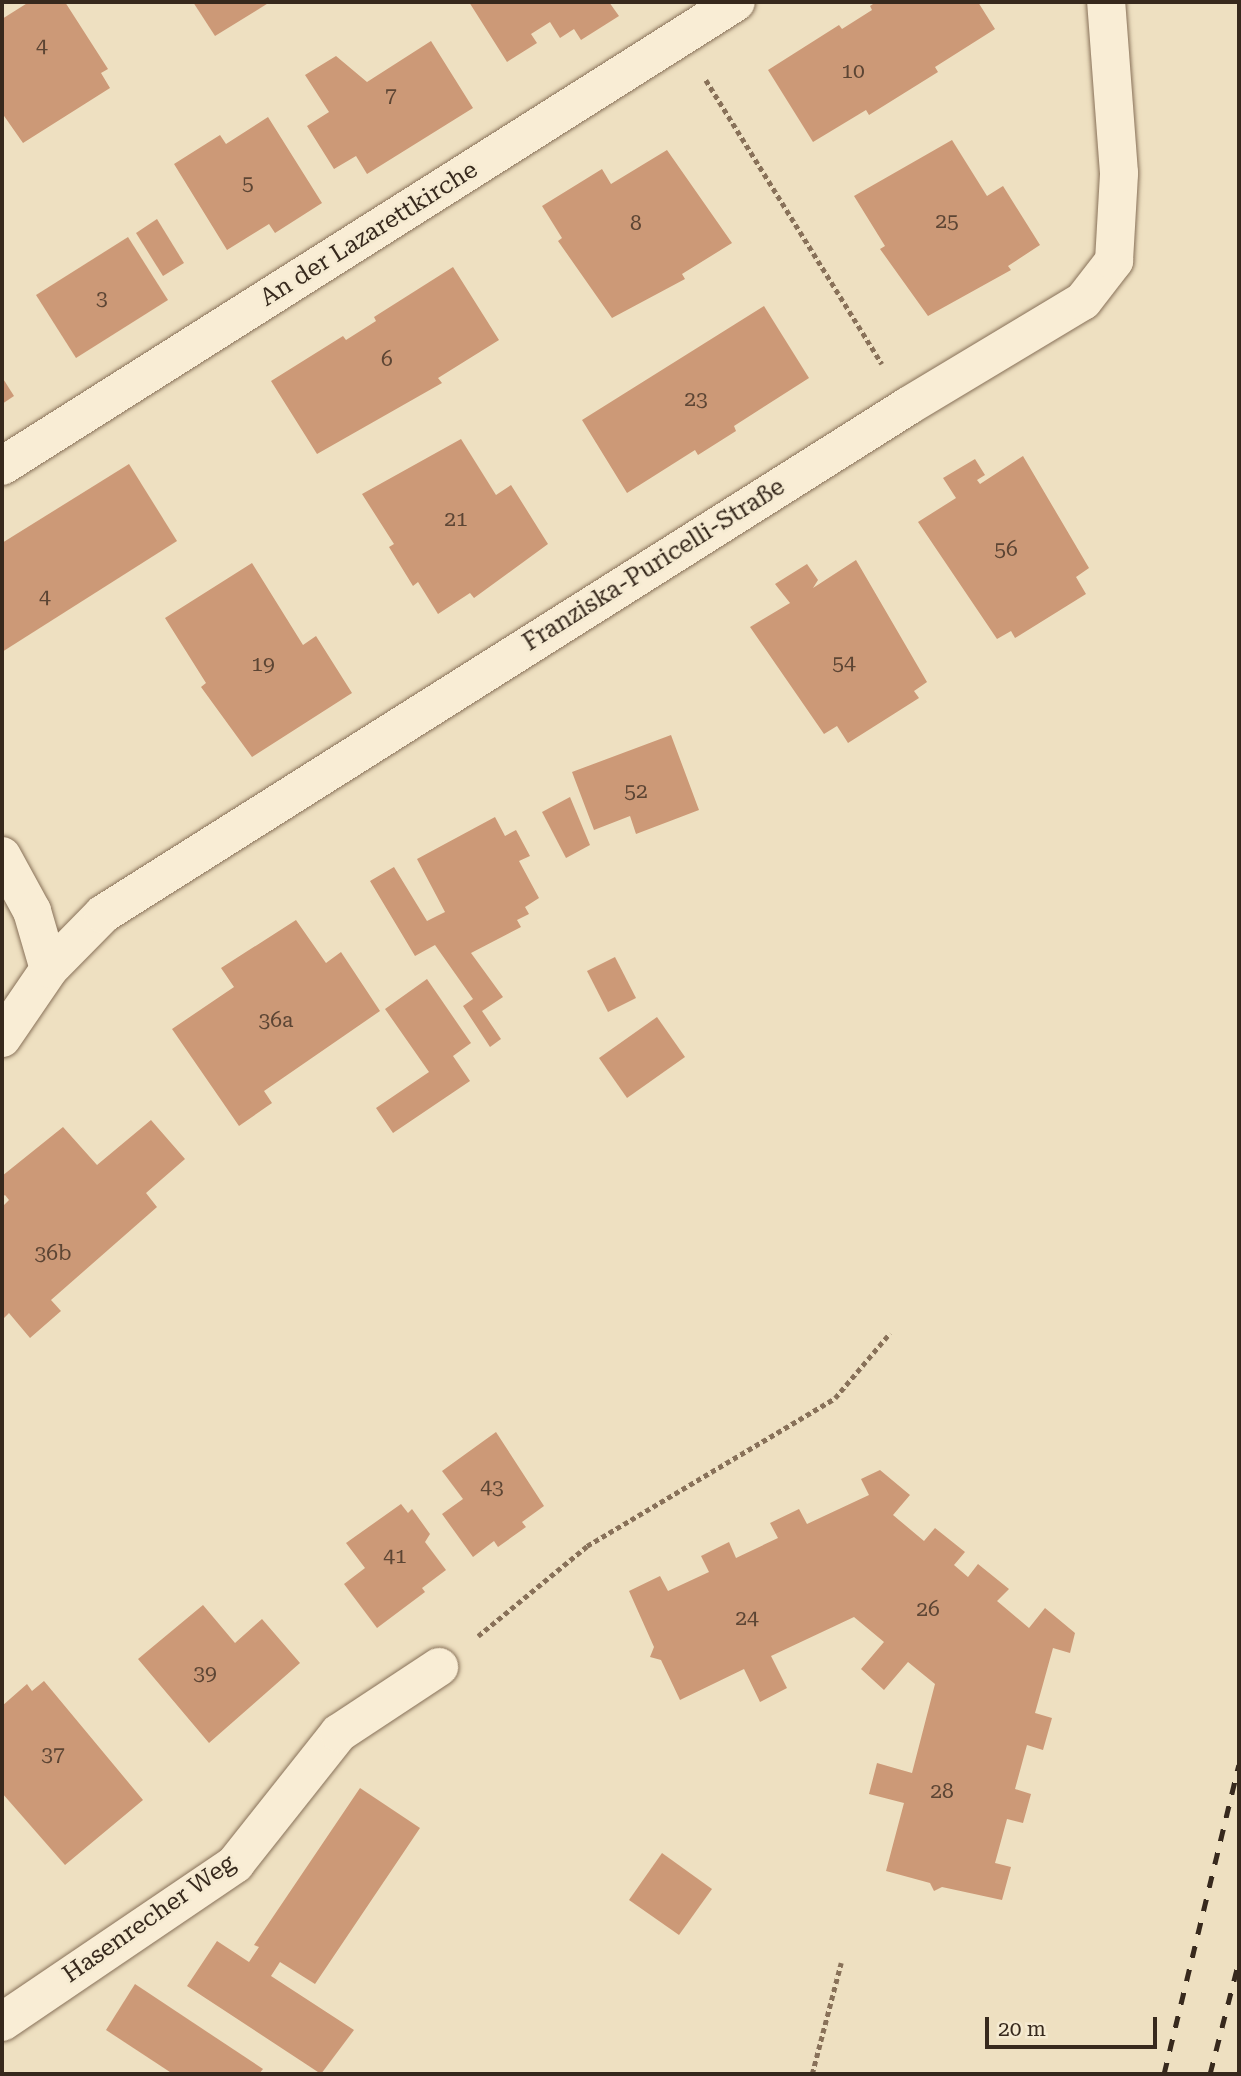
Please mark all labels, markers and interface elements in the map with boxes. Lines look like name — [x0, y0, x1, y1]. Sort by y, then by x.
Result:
house number: 4 — [36, 33, 48, 59]
house number: 10 — [841, 58, 865, 84]
house number: 7 — [385, 82, 397, 108]
street label: An der Lazarettkirche — [255, 155, 483, 313]
house number: 5 — [242, 170, 254, 196]
house number: 25 — [935, 208, 959, 234]
house number: 8 — [630, 210, 642, 236]
house number: 3 — [96, 285, 108, 311]
house number: 6 — [381, 346, 393, 372]
house number: 23 — [684, 386, 708, 412]
street label: Franziska-Puricelli-Straße — [518, 473, 790, 657]
house number: 21 — [444, 506, 468, 532]
house number: 56 — [994, 536, 1018, 562]
house number: 4 — [39, 584, 51, 610]
house number: 54 — [832, 650, 856, 676]
house number: 19 — [251, 651, 275, 677]
house number: 52 — [624, 778, 648, 804]
house number: 36a — [259, 1007, 293, 1033]
house number: 36b — [34, 1240, 72, 1266]
house number: 43 — [480, 1474, 504, 1500]
house number: 41 — [383, 1543, 407, 1569]
house number: 26 — [916, 1596, 940, 1622]
house number: 24 — [735, 1605, 759, 1631]
house number: 39 — [193, 1660, 217, 1686]
house number: 37 — [41, 1741, 65, 1767]
house number: 28 — [930, 1778, 954, 1804]
street label: Hasenrecher Weg — [57, 1849, 241, 1989]
scale bar — [989, 2002, 1160, 2046]
text: 20 m — [998, 2017, 1046, 2041]

